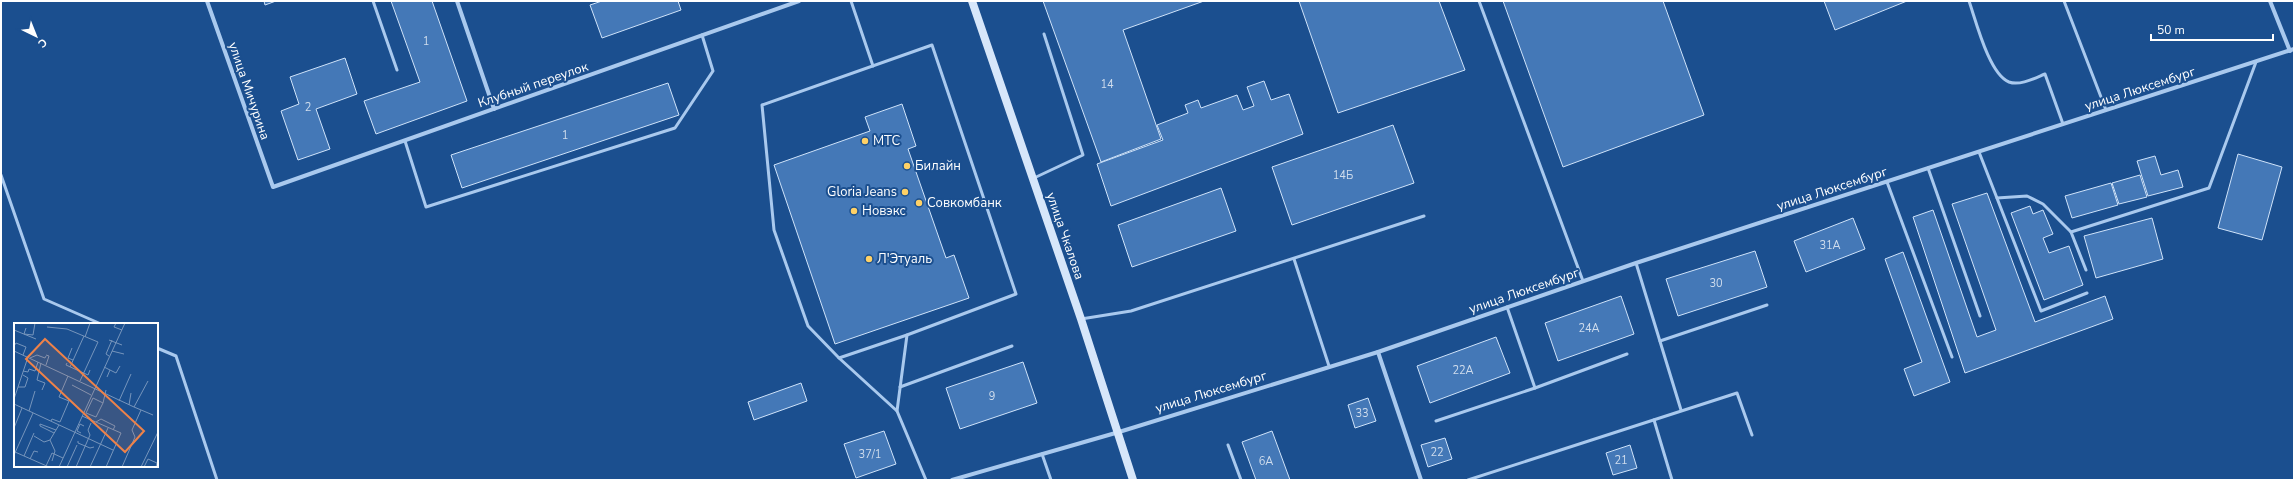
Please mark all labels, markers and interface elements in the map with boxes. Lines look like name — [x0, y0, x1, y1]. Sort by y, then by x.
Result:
north arrow — [16, 16, 56, 56]
scale bar — [2151, 16, 2273, 42]
text: 50 m — [2157, 22, 2185, 38]
house number: 1 — [423, 34, 429, 49]
text: С — [34, 35, 50, 51]
street label: улица Мичурина — [224, 40, 274, 142]
street label: Клубный переулок — [476, 58, 591, 112]
street label: улица Люксембург — [2082, 63, 2198, 115]
house number: 14 — [1100, 77, 1114, 92]
house number: 2 — [305, 100, 311, 115]
house number: 1 — [562, 128, 568, 143]
place label: МТС — [873, 132, 900, 150]
marker: МТС — [860, 136, 870, 146]
place label: Билайн — [915, 157, 961, 175]
marker: Билайн — [902, 161, 912, 171]
street label: улица Люксембург — [1774, 163, 1890, 215]
house number: 14Б — [1333, 168, 1353, 183]
place label: Gloria Jeans — [827, 183, 897, 201]
marker: Gloria Jeans — [900, 187, 910, 197]
street label: улица Чкалова — [1042, 190, 1088, 282]
place label: Совкомбанк — [927, 194, 1002, 212]
marker: Совкомбанк — [914, 198, 924, 208]
place label: Новэкс — [862, 202, 906, 220]
marker: Новэкс — [849, 206, 859, 216]
house number: 31А — [1819, 238, 1841, 253]
place label: Л'Этуаль — [877, 250, 932, 268]
marker: Л'Этуаль — [864, 254, 874, 264]
street label: улица Люксембург — [1467, 264, 1582, 318]
house number: 30 — [1709, 276, 1723, 291]
house number: 24А — [1578, 321, 1600, 336]
inset map — [14, 323, 158, 467]
house number: 22А — [1452, 363, 1474, 378]
street label: улица Люксембург — [1153, 366, 1269, 417]
house number: 9 — [989, 389, 995, 404]
house number: 33 — [1355, 406, 1369, 421]
house number: 22 — [1430, 445, 1444, 460]
house number: 37/1 — [859, 447, 881, 462]
house number: 21 — [1614, 453, 1628, 468]
house number: 6А — [1259, 454, 1273, 469]

